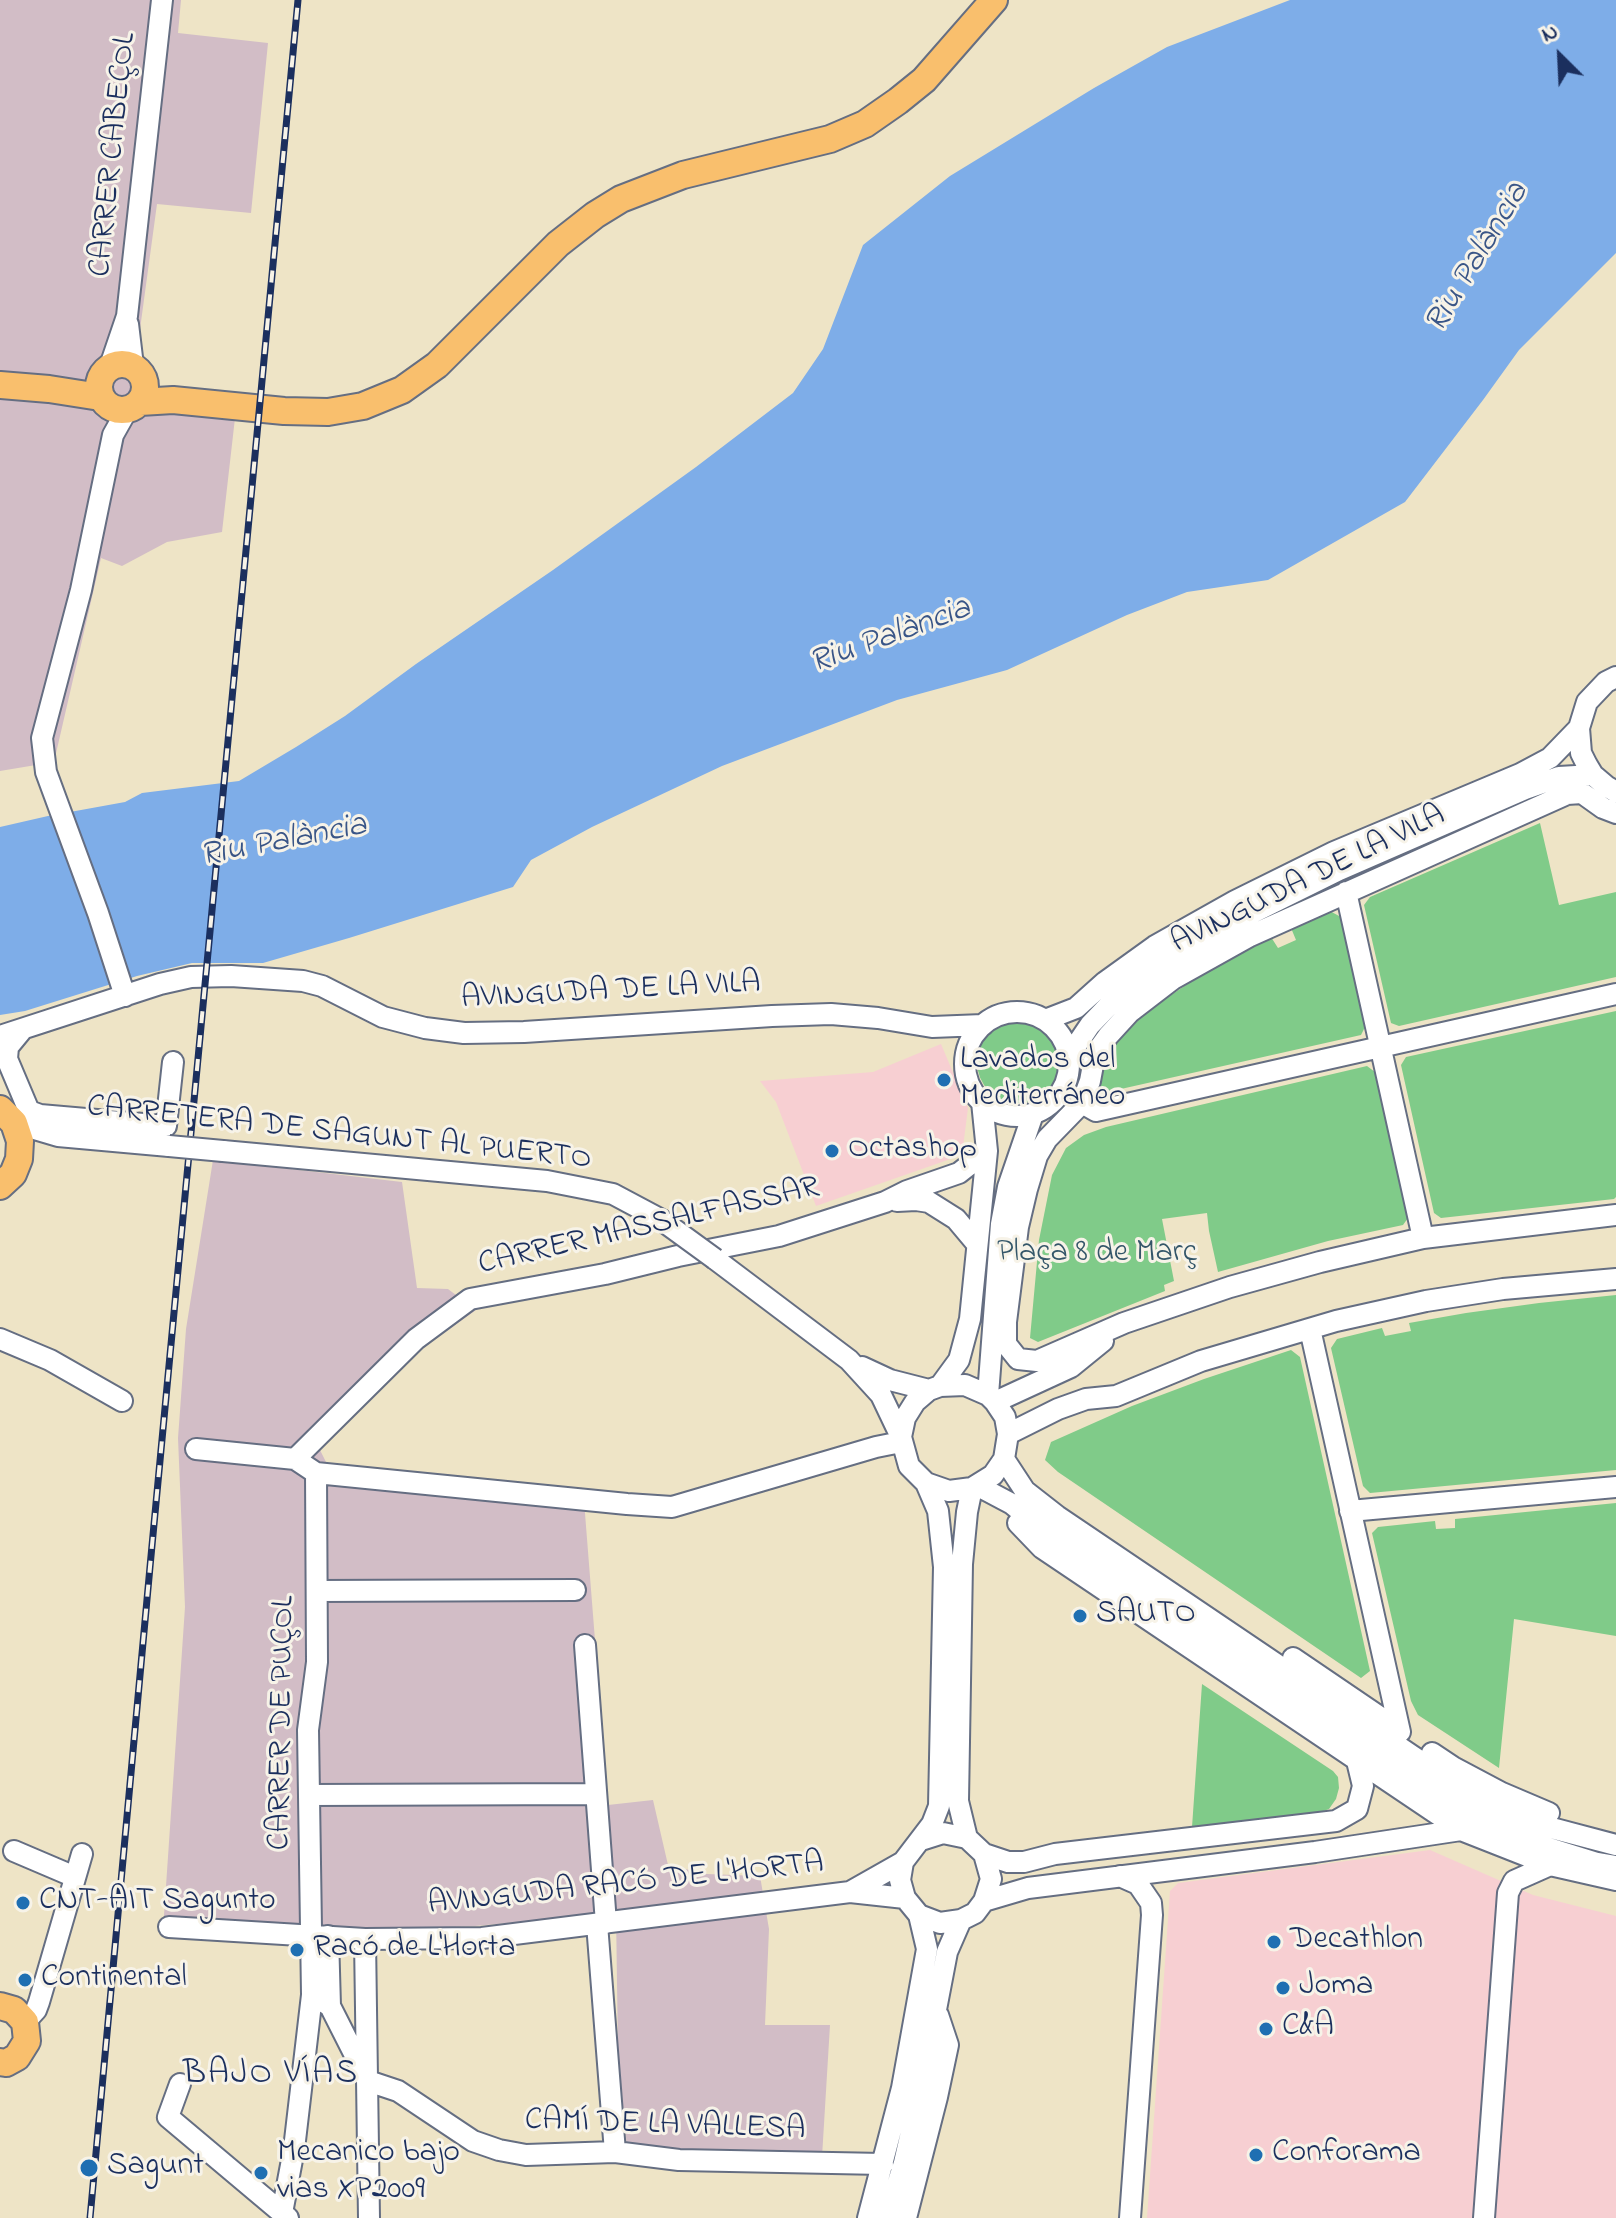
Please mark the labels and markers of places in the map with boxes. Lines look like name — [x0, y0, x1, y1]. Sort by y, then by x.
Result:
place label: Lavados del Mediterráneo — [960, 1043, 1125, 1118]
marker: Lavados del Mediterráneo — [935, 1071, 953, 1089]
place label: Octashop — [848, 1132, 977, 1170]
marker: Octashop — [823, 1142, 841, 1160]
place label: SAUTO — [1096, 1597, 1196, 1635]
marker: SAUTO — [1071, 1607, 1089, 1625]
place label: CNT-AIT Sagunto — [39, 1884, 276, 1922]
marker: CNT-AIT Sagunto — [14, 1894, 32, 1912]
place label: Decathlon — [1290, 1923, 1423, 1961]
place label: Racó de L'Horta — [313, 1931, 515, 1969]
marker: Decathlon — [1265, 1933, 1283, 1951]
marker: Racó de L'Horta — [288, 1941, 306, 1959]
place label: Continental — [41, 1961, 187, 1999]
place label: Joma — [1299, 1969, 1373, 2007]
marker: Continental — [16, 1971, 34, 1989]
marker: Joma — [1274, 1979, 1292, 1997]
place label: C&A — [1282, 2010, 1334, 2048]
marker: C&A — [1257, 2020, 1275, 2038]
place label: Mecanico bajo vias XP2009 — [277, 2136, 460, 2211]
place label: Conforama — [1272, 2136, 1421, 2174]
marker: Conforama — [1247, 2146, 1265, 2164]
place label: Sagunt — [107, 2149, 204, 2187]
marker: Sagunt — [78, 2157, 100, 2179]
marker: Mecanico bajo vias XP2009 — [252, 2164, 270, 2182]

